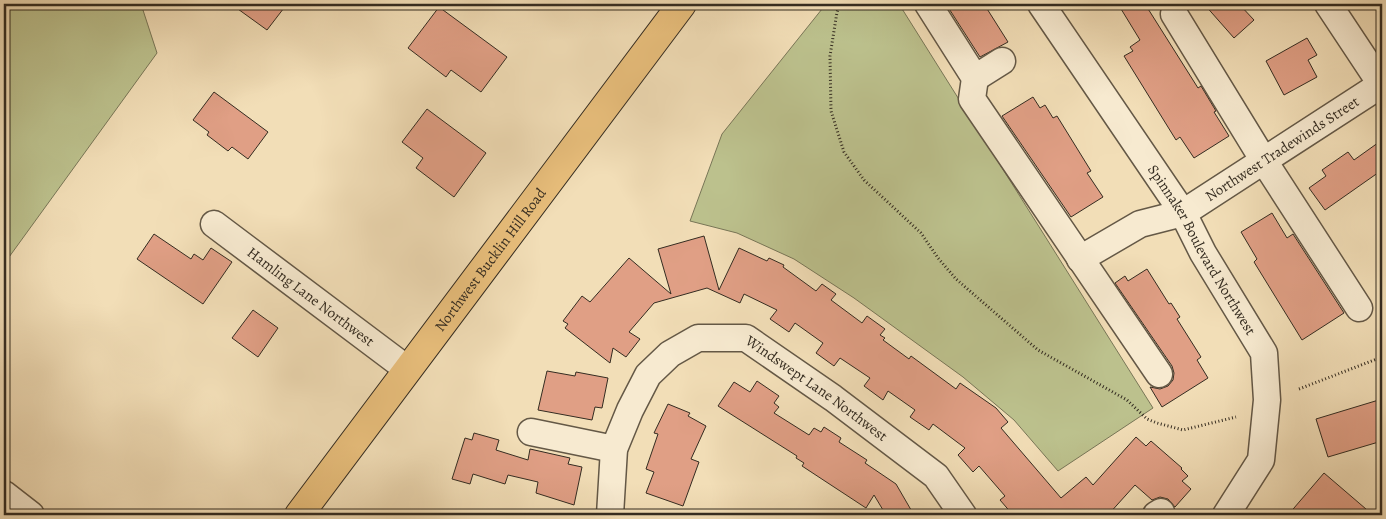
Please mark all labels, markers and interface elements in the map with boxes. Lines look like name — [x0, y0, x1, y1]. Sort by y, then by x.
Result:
street label: Northwest Tradewinds Street — [1201, 91, 1363, 206]
street label: Spinnaker Boulevard Northwest — [1143, 161, 1261, 339]
street label: Northwest Bucklin Hill Road — [430, 183, 551, 336]
street label: Hamling Lane Northwest — [243, 242, 378, 351]
street label: Windswept Lane Northwest — [741, 330, 892, 446]

